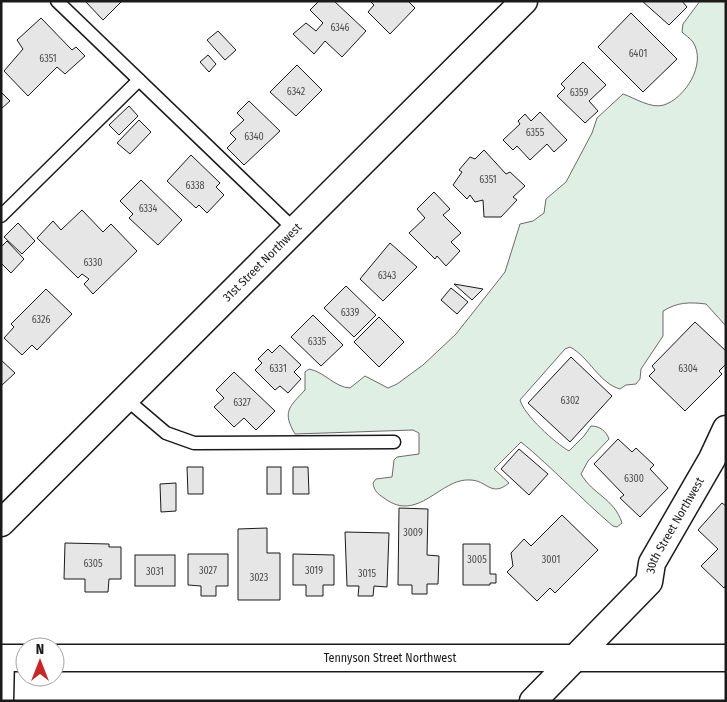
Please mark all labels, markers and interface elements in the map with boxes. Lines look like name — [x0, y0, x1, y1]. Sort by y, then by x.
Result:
house number: 6346 — [330, 22, 350, 34]
house number: 6401 — [629, 48, 647, 60]
house number: 6351 — [39, 53, 57, 65]
house number: 6342 — [287, 86, 306, 98]
house number: 6359 — [570, 87, 588, 99]
house number: 6355 — [526, 127, 545, 139]
house number: 6340 — [244, 131, 264, 143]
house number: 6351 — [479, 174, 497, 186]
house number: 6338 — [186, 180, 204, 192]
house number: 6334 — [139, 203, 157, 215]
street label: 31st Street Northwest — [220, 220, 304, 304]
house number: 6330 — [83, 257, 103, 269]
house number: 6343 — [378, 270, 397, 282]
house number: 6339 — [341, 307, 359, 319]
house number: 6326 — [32, 314, 50, 326]
house number: 6335 — [308, 336, 327, 348]
house number: 6331 — [269, 363, 287, 375]
house number: 6304 — [678, 363, 698, 375]
house number: 6302 — [561, 395, 580, 407]
house number: 6327 — [233, 397, 251, 409]
house number: 6300 — [624, 473, 644, 485]
street label: 30th Street Northwest — [643, 475, 707, 574]
house number: 3009 — [403, 527, 423, 539]
house number: 3005 — [467, 554, 487, 566]
house number: 3001 — [542, 554, 560, 566]
house number: 6305 — [83, 558, 103, 570]
house number: 3027 — [199, 565, 217, 577]
house number: 3019 — [305, 565, 323, 577]
house number: 3031 — [146, 566, 164, 578]
house number: 3015 — [358, 568, 376, 580]
house number: 3023 — [250, 572, 269, 584]
north arrow — [15, 637, 65, 687]
text: N — [36, 641, 44, 658]
street label: Tennyson Street Northwest — [324, 651, 456, 665]

